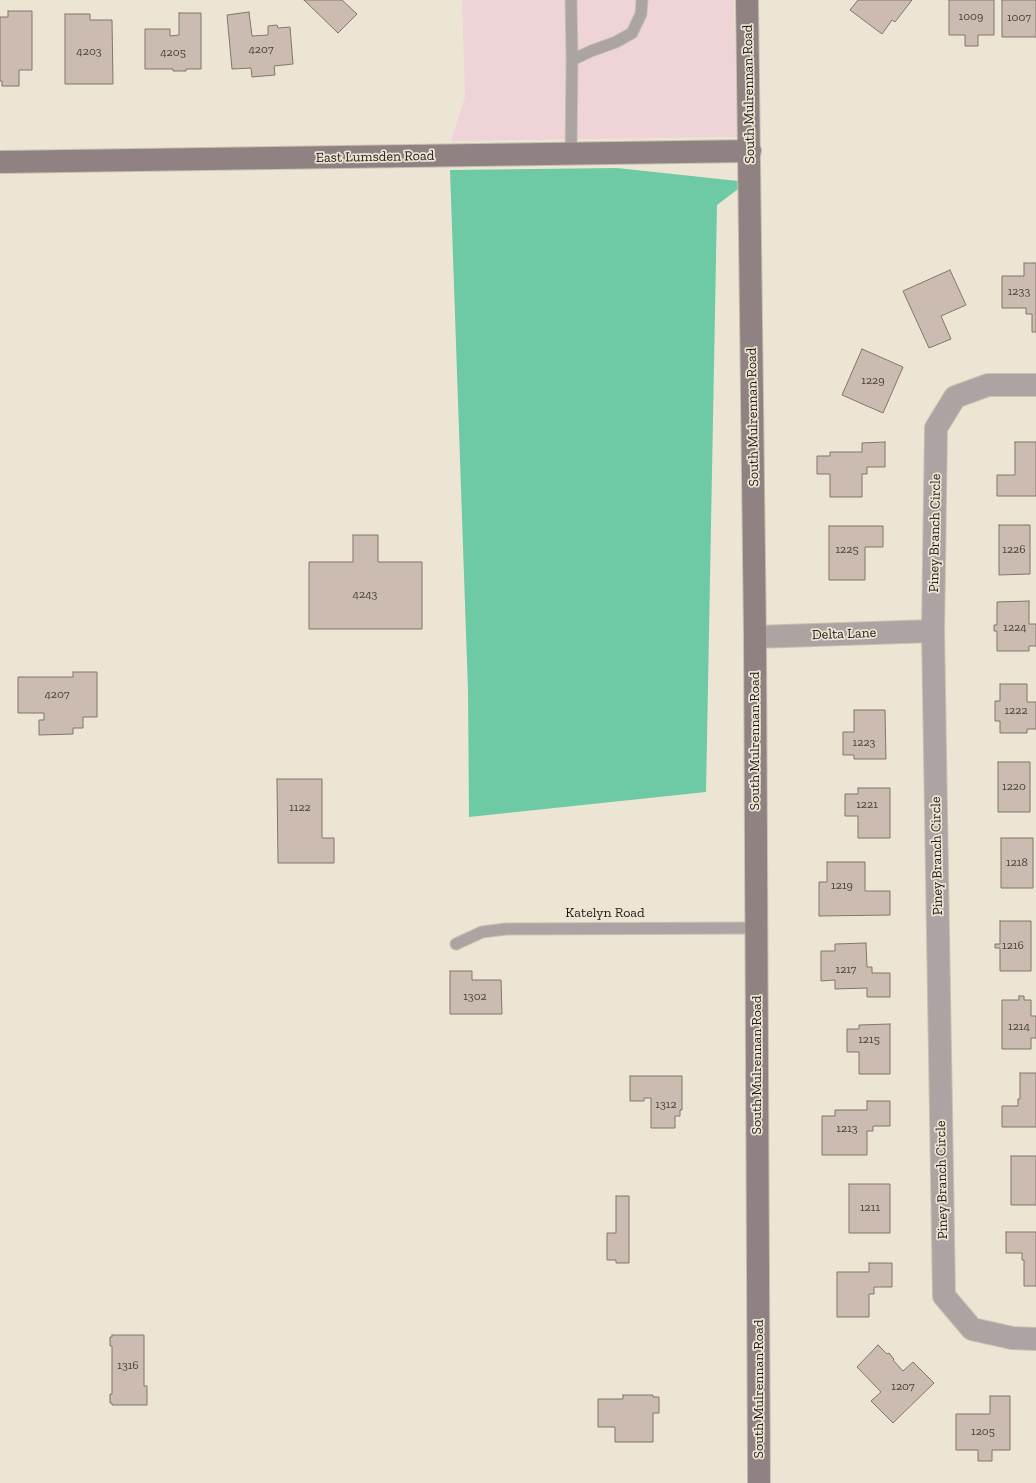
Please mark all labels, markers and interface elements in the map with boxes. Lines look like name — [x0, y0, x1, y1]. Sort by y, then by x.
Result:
house number: 1009 — [959, 10, 983, 24]
house number: 1007 — [1007, 11, 1031, 25]
street label: South Mulrennan Road — [739, 24, 759, 164]
house number: 4207 — [248, 43, 274, 57]
house number: 4203 — [76, 45, 102, 59]
house number: 4205 — [160, 46, 186, 60]
street label: East Lumsden Road — [316, 148, 434, 166]
house number: 1233 — [1008, 285, 1030, 299]
street label: South Mulrennan Road — [743, 347, 763, 487]
house number: 1229 — [861, 374, 885, 388]
street label: Piney Branch Circle — [926, 473, 944, 593]
house number: 1225 — [835, 543, 859, 557]
house number: 1226 — [1002, 543, 1026, 557]
house number: 4243 — [353, 588, 377, 602]
house number: 1224 — [1003, 621, 1027, 635]
street label: Delta Lane — [812, 624, 876, 644]
street label: South Mulrennan Road — [747, 672, 763, 810]
house number: 4207 — [44, 688, 70, 702]
house number: 1222 — [1004, 704, 1028, 718]
house number: 1223 — [853, 736, 875, 750]
house number: 1220 — [1002, 780, 1026, 794]
street label: Piney Branch Circle — [928, 796, 946, 916]
house number: 1221 — [856, 798, 878, 812]
house number: 1122 — [289, 801, 311, 815]
house number: 1218 — [1006, 856, 1028, 870]
house number: 1219 — [831, 879, 853, 893]
street label: Katelyn Road — [565, 905, 645, 921]
house number: 1216 — [1002, 939, 1024, 953]
house number: 1217 — [836, 963, 856, 977]
house number: 1302 — [463, 990, 487, 1004]
street label: South Mulrennan Road — [749, 996, 765, 1134]
house number: 1214 — [1008, 1020, 1030, 1034]
house number: 1215 — [858, 1033, 880, 1047]
house number: 1312 — [655, 1098, 677, 1112]
street label: Piney Branch Circle — [933, 1120, 951, 1240]
house number: 1213 — [836, 1122, 858, 1136]
house number: 1211 — [860, 1201, 880, 1215]
street label: South Mulrennan Road — [751, 1320, 767, 1458]
house number: 1316 — [117, 1359, 139, 1373]
house number: 1207 — [891, 1380, 915, 1394]
house number: 1205 — [971, 1425, 995, 1439]

